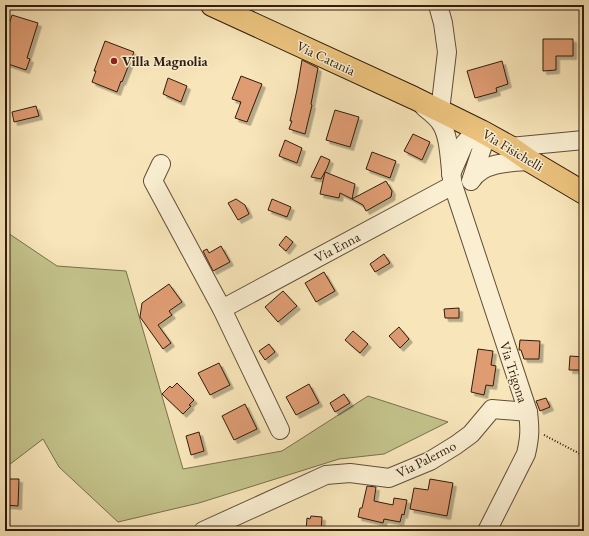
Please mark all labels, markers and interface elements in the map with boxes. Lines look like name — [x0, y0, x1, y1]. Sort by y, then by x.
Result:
street label: Via Catania — [294, 37, 359, 80]
place label: Villa Magnolia — [122, 52, 209, 70]
marker: Villa Magnolia — [109, 56, 119, 66]
street label: Via Fisichelli — [479, 125, 547, 176]
street label: Via Enna — [311, 227, 363, 266]
street label: Via Trigona — [496, 339, 532, 405]
street label: Via Palermo — [393, 436, 459, 482]

